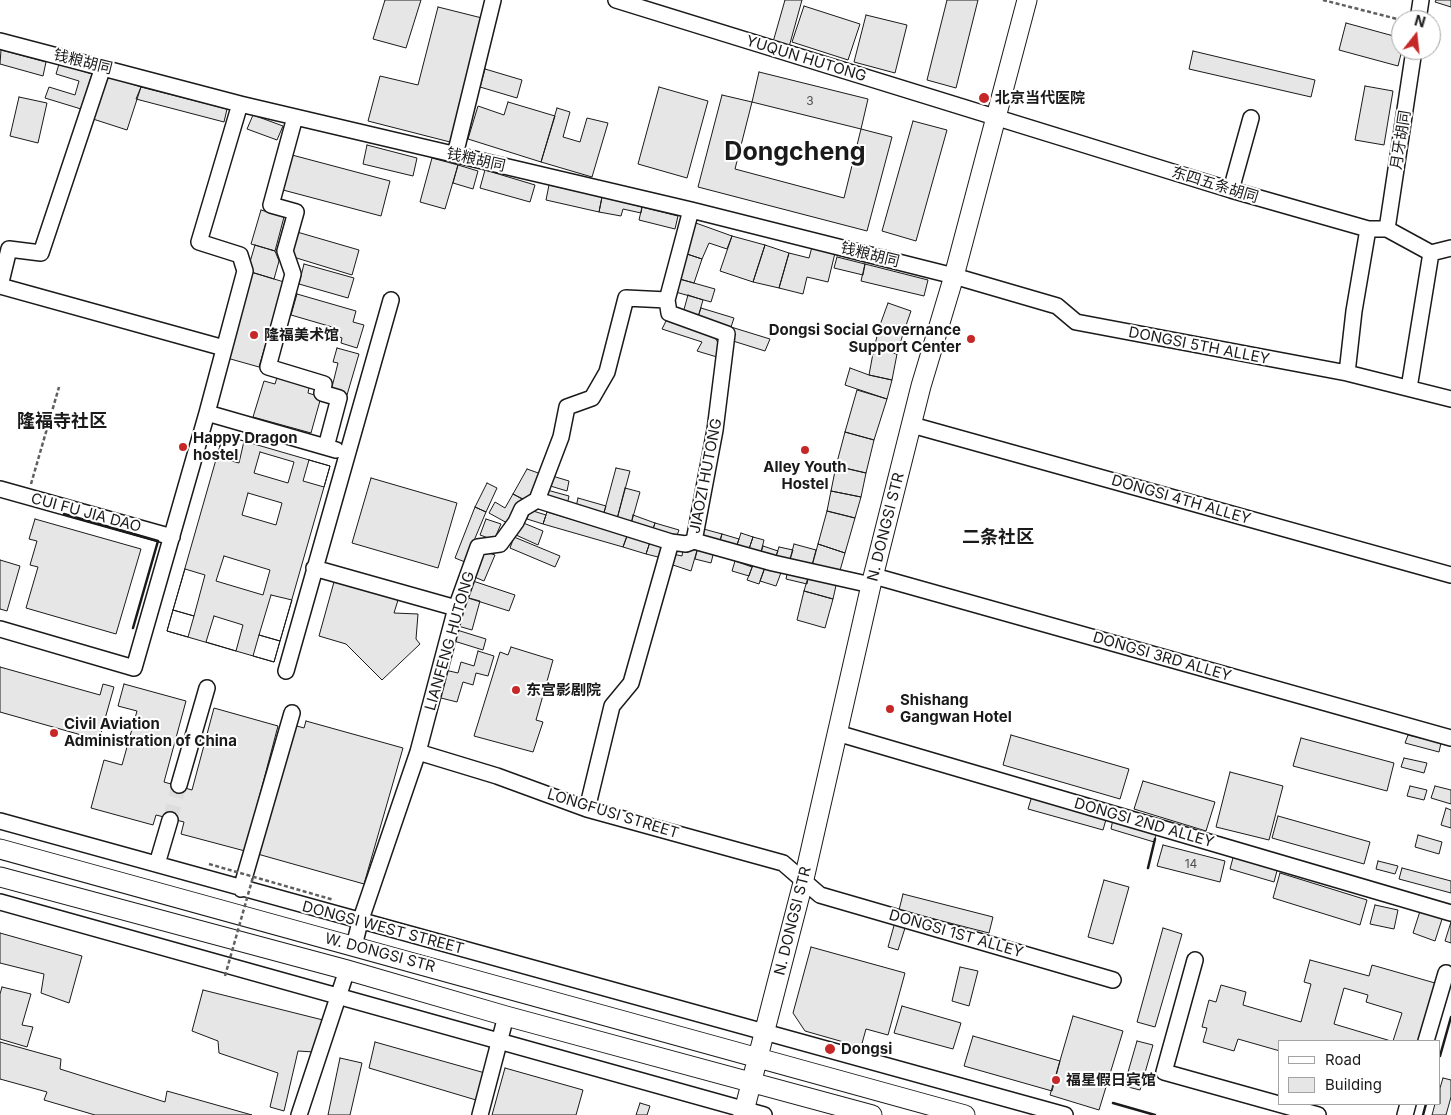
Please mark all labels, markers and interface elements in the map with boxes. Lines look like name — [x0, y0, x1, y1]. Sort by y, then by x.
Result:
north arrow — [1391, 10, 1441, 60]
text: N — [1413, 11, 1427, 31]
street label: YUQUN HUTONG — [744, 32, 868, 86]
street label: 钱粮胡同 — [52, 46, 114, 78]
place label: 北京当代医院 — [995, 89, 1085, 107]
marker: 北京当代医院 — [977, 91, 991, 105]
house number: 3 — [806, 94, 814, 108]
street label: 月牙胡同 — [1387, 109, 1415, 171]
district label: Dongcheng — [724, 137, 866, 167]
street label: 钱粮胡同 — [445, 144, 507, 176]
street label: 东四五条胡同 — [1169, 163, 1261, 207]
street label: 钱粮胡同 — [839, 239, 901, 271]
place label: Dongsi Social Governance Support Center — [769, 321, 961, 356]
street label: DONGSI 5TH ALLEY — [1127, 323, 1271, 369]
place label: 隆福美术馆 — [264, 326, 339, 344]
marker: 隆福美术馆 — [248, 329, 260, 341]
marker: Dongsi Social Governance Support Center — [965, 333, 977, 345]
district label: 隆福寺社区 — [17, 411, 107, 433]
street label: JIAOZI HUTONG — [686, 417, 726, 535]
place label: Happy Dragon hostel — [193, 429, 298, 464]
marker: Happy Dragon hostel — [177, 441, 189, 453]
marker: Alley Youth Hostel — [799, 444, 811, 456]
place label: Alley Youth Hostel — [763, 458, 847, 493]
street label: N. DONGSI STR — [864, 471, 908, 583]
street label: DONGSI 4TH ALLEY — [1109, 472, 1253, 528]
street label: CUI FU JIA DAO — [29, 490, 143, 536]
district label: 二条社区 — [962, 527, 1034, 549]
street label: LIANFENG HUTONG — [421, 569, 479, 713]
street label: DONGSI 3RD ALLEY — [1091, 629, 1233, 685]
place label: 东宫影剧院 — [526, 681, 601, 699]
marker: 东宫影剧院 — [510, 684, 522, 696]
place label: Shishang Gangwan Hotel — [900, 691, 1012, 726]
marker: Shishang Gangwan Hotel — [884, 703, 896, 715]
place label: Civil Aviation Administration of China — [64, 715, 237, 750]
marker: Civil Aviation Administration of China — [48, 727, 60, 739]
street label: LONGFUSI STREET — [545, 785, 681, 843]
street label: DONGSI 2ND ALLEY — [1072, 794, 1216, 852]
house number: 14 — [1185, 857, 1197, 871]
street label: N. DONGSI STR — [771, 865, 815, 977]
street label: DONGSI WEST STREET — [300, 898, 466, 958]
street label: DONGSI 1ST ALLEY — [887, 906, 1025, 962]
street label: W. DONGSI STR — [323, 930, 437, 976]
place label: Dongsi — [841, 1040, 892, 1058]
legend — [1278, 1040, 1441, 1105]
marker: Dongsi — [823, 1042, 837, 1056]
text: Road — [1325, 1050, 1361, 1069]
place label: 福星假日宾馆 — [1066, 1071, 1156, 1089]
marker: 福星假日宾馆 — [1050, 1074, 1062, 1086]
text: Building — [1325, 1075, 1382, 1094]

